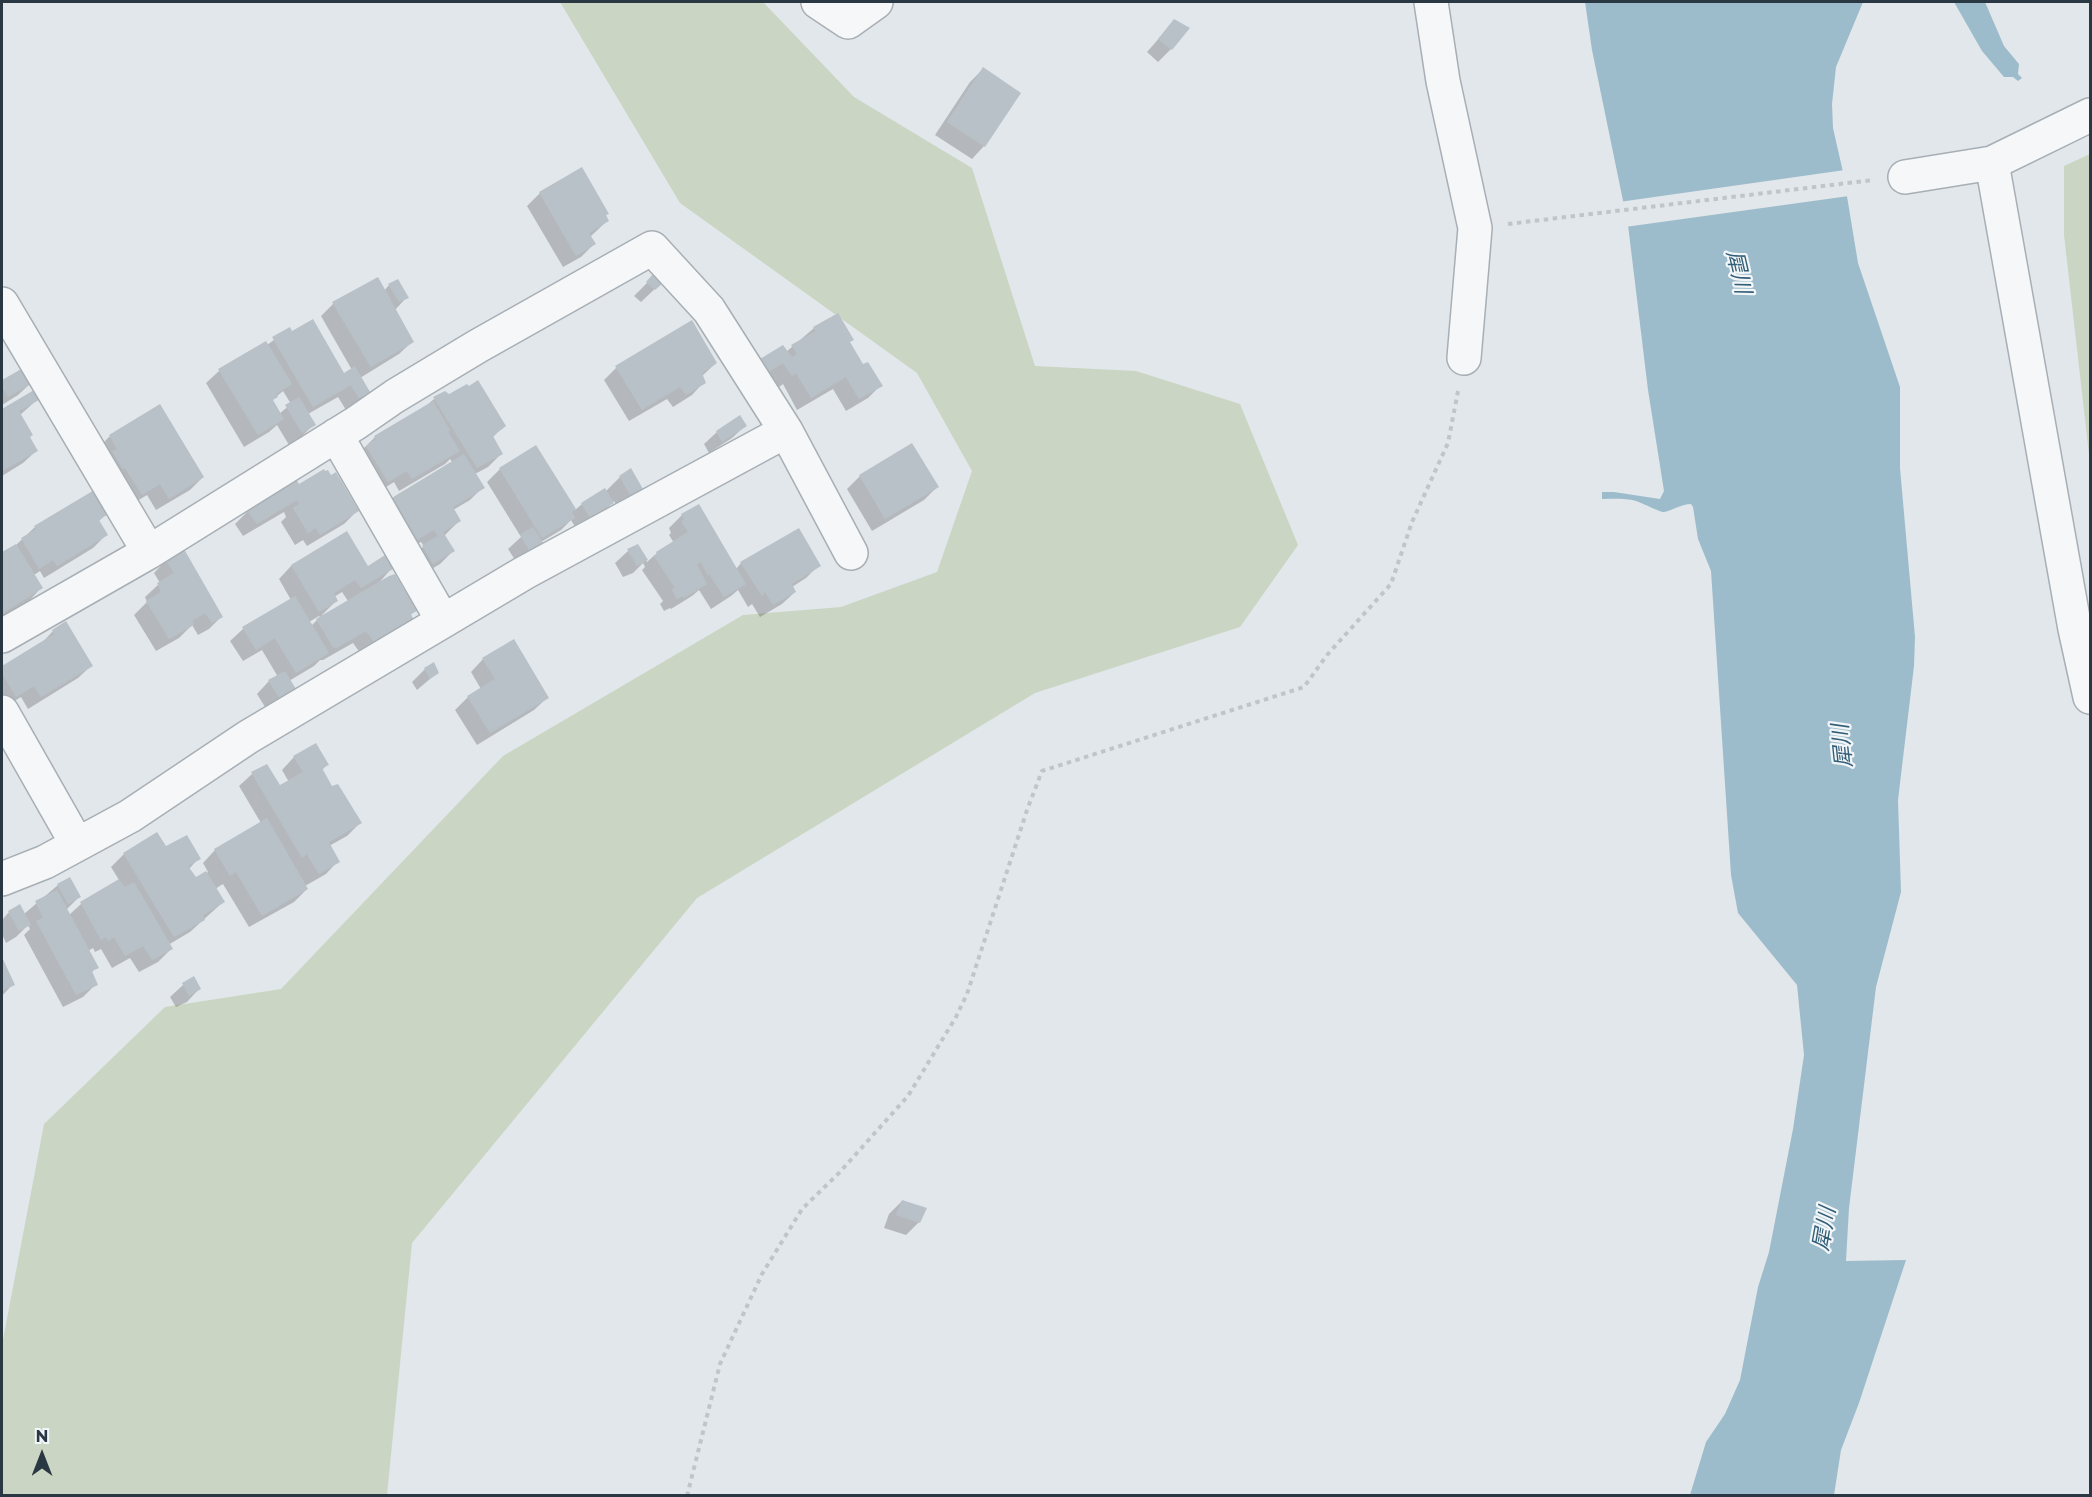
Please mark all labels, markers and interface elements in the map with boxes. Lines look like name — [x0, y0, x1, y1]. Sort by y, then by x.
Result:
water label: 犀川 — [1720, 248, 1756, 296]
water label: 犀川 — [1828, 723, 1858, 769]
water label: 犀川 — [1808, 1205, 1842, 1253]
north arrow — [12, 1425, 72, 1485]
text: N — [36, 1427, 48, 1446]

